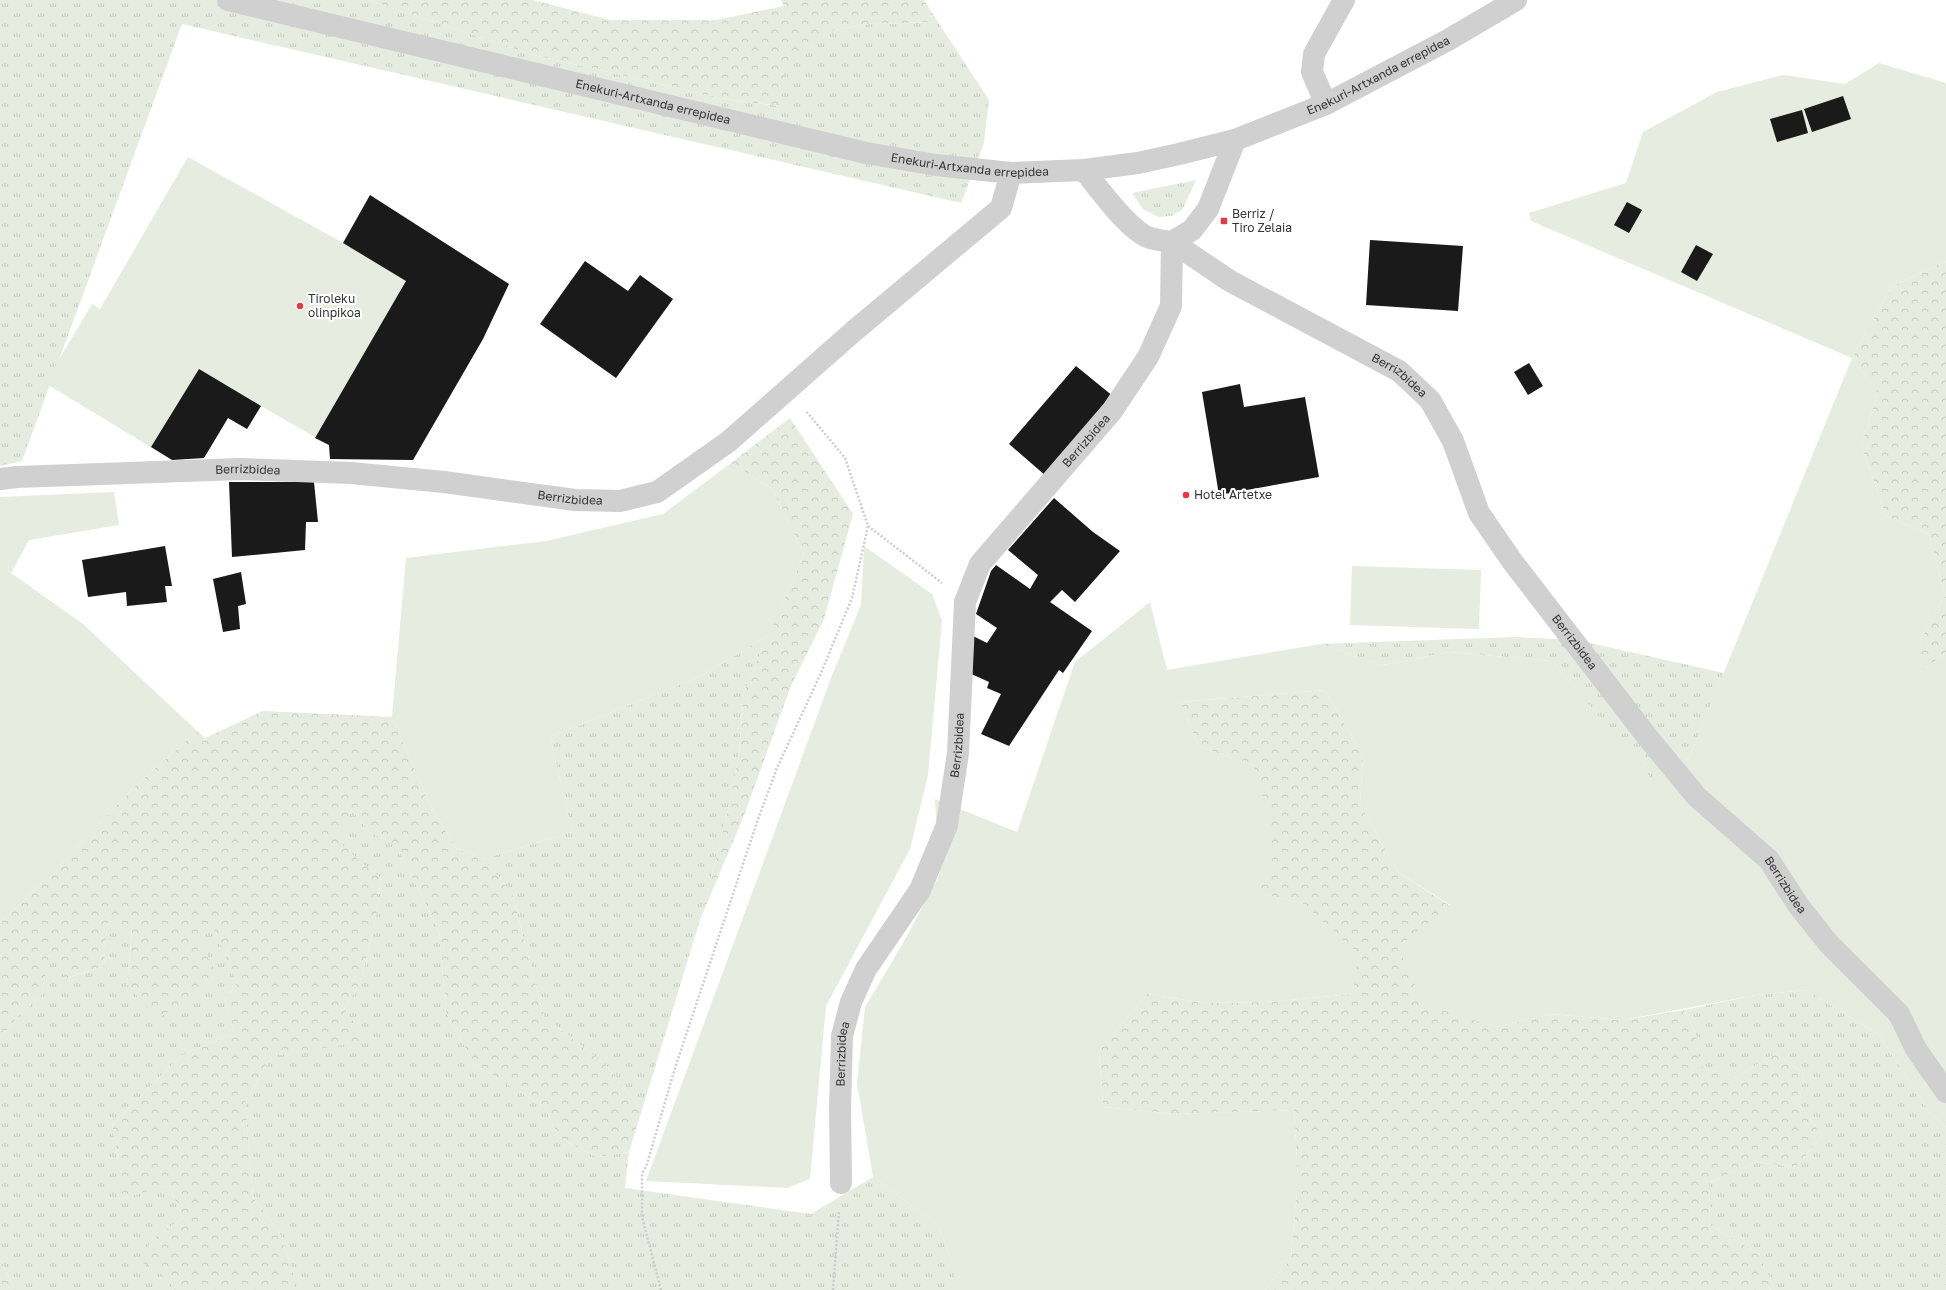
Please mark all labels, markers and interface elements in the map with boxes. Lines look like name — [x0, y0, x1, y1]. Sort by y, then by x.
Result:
street label: Enekuri-Artxanda errepidea — [1304, 32, 1452, 118]
street label: Enekuri-Artxanda errepidea — [574, 76, 732, 127]
street label: Enekuri-Artxanda errepidea — [890, 149, 1049, 180]
place label: Berriz / Tiro Zelaia — [1232, 206, 1292, 235]
marker: Berriz / Tiro Zelaia — [1219, 216, 1229, 226]
place label: Tiroleku olinpikoa — [308, 291, 361, 320]
marker: Tiroleku olinpikoa — [295, 301, 305, 311]
street label: Berrizbidea — [1369, 350, 1430, 400]
street label: Berrizbidea — [1059, 411, 1113, 470]
street label: Berrizbidea — [215, 461, 281, 477]
street label: Berrizbidea — [537, 487, 603, 508]
place label: Hotel Artetxe — [1194, 487, 1272, 502]
marker: Hotel Artetxe — [1181, 490, 1191, 500]
street label: Berrizbidea — [1549, 611, 1601, 672]
street label: Berrizbidea — [946, 712, 967, 779]
street label: Berrizbidea — [1762, 853, 1810, 916]
street label: Berrizbidea — [833, 1020, 853, 1087]

